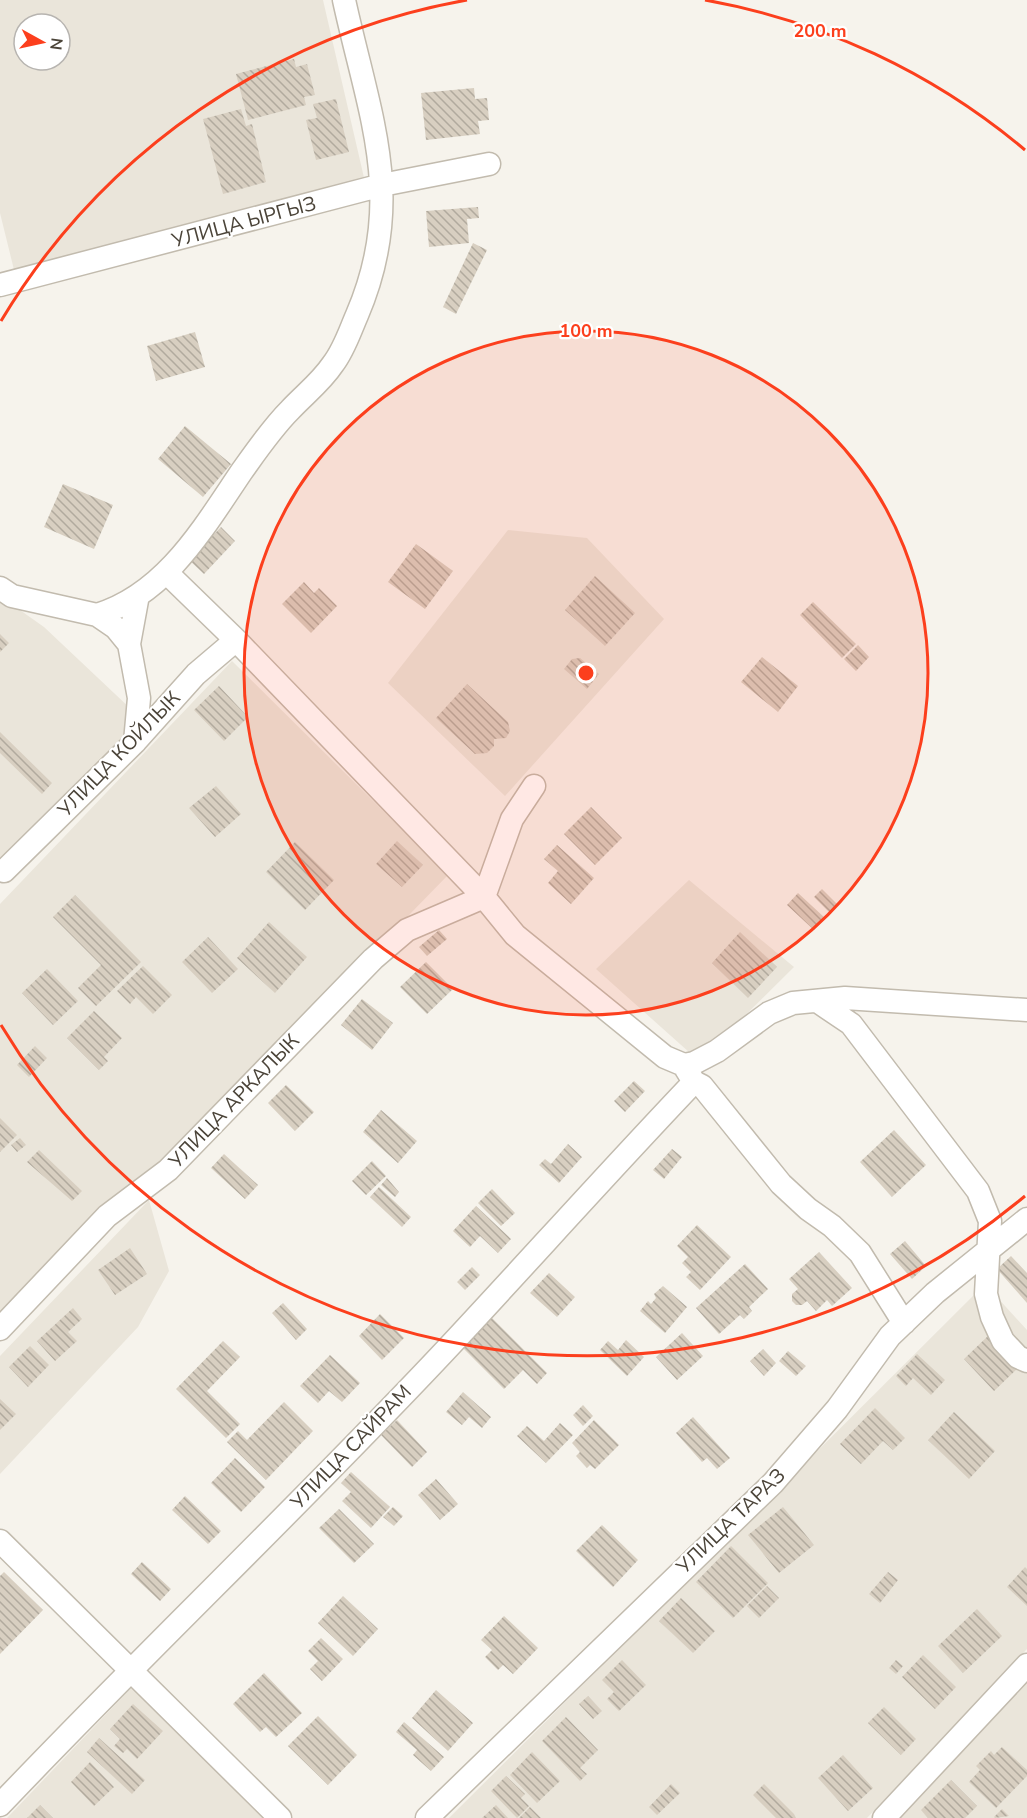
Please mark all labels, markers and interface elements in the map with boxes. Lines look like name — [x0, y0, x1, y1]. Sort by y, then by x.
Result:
north arrow — [12, 12, 72, 72]
text: 200 m — [793, 19, 847, 43]
text: N — [44, 36, 68, 51]
street label: УЛИЦА ЫРГЫЗ — [168, 190, 319, 255]
text: 100 m — [559, 319, 613, 343]
centre of rings — [576, 663, 596, 683]
street label: УЛИЦА КОЙЛЫК — [51, 685, 186, 824]
street label: УЛИЦА АРКАЛЫК — [162, 1028, 305, 1175]
street label: УЛИЦА САЙРАМ — [284, 1379, 417, 1516]
street label: УЛИЦА ТАРАЗ — [670, 1462, 791, 1581]

